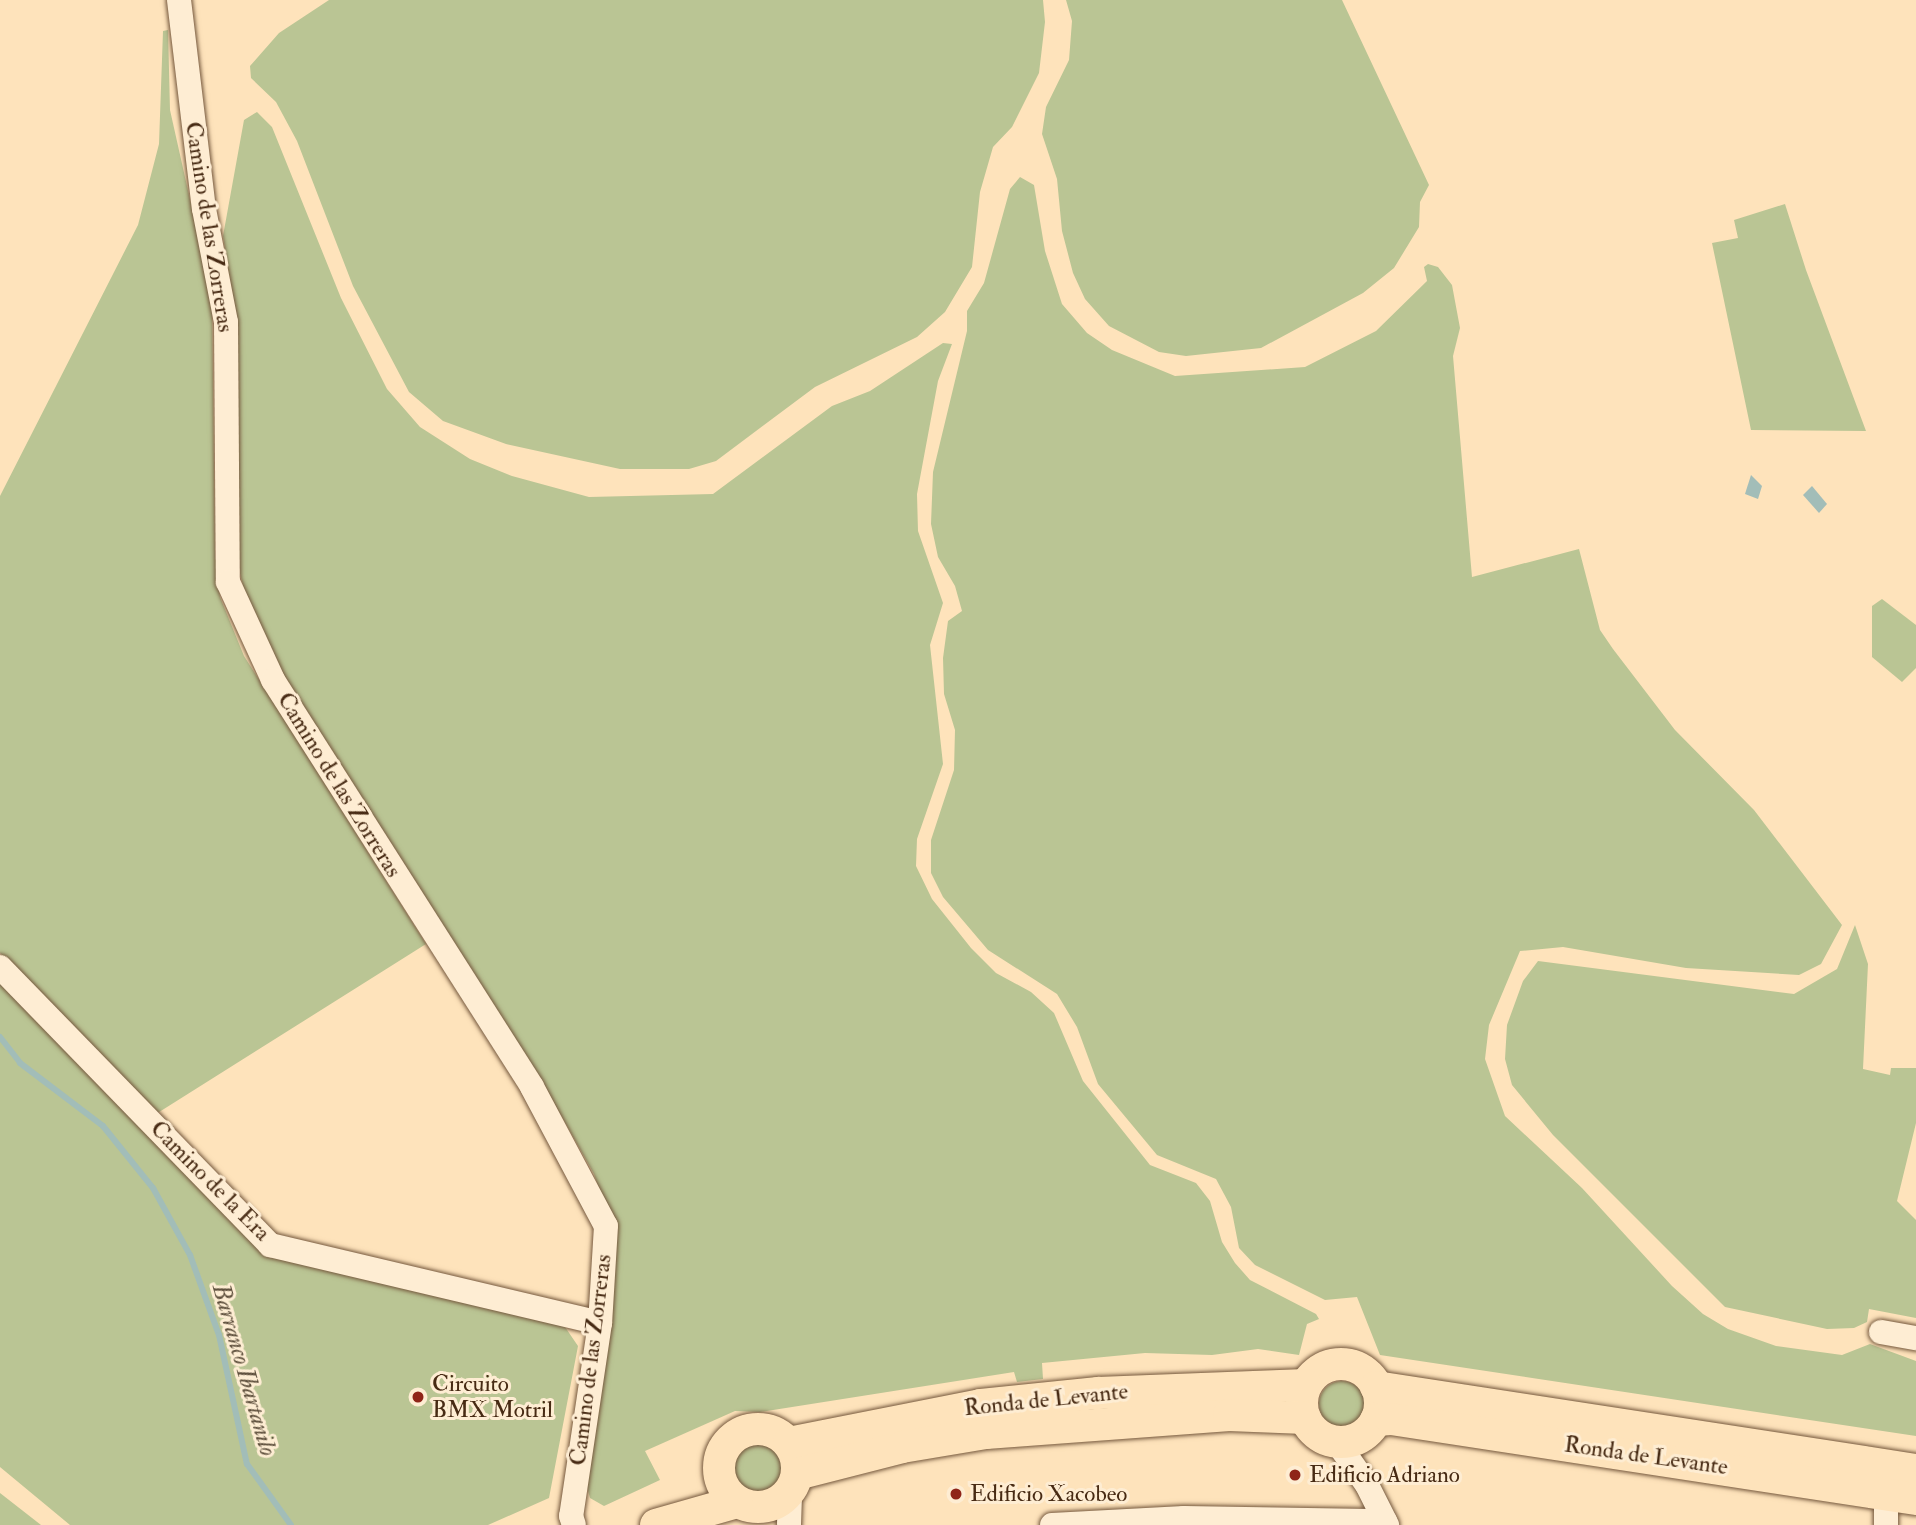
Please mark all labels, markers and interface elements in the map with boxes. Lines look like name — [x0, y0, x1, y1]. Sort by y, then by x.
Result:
street label: Camino de las Zorreras — [179, 120, 239, 334]
street label: Camino de las Zorreras — [271, 688, 407, 882]
street label: Camino de la Era — [144, 1115, 276, 1247]
street label: Camino de las Zorreras — [564, 1253, 618, 1467]
water label: Barranco Ibartanilo — [206, 1281, 282, 1459]
place label: Circuito BMX Motril — [432, 1370, 553, 1424]
street label: Ronda de Levante — [963, 1378, 1129, 1422]
marker: Circuito BMX Motril — [410, 1389, 426, 1405]
street label: Ronda de Levante — [1562, 1431, 1730, 1481]
place label: Edificio Adriano — [1309, 1461, 1460, 1489]
marker: Edificio Adriano — [1287, 1467, 1303, 1483]
place label: Edificio Xacobeo — [970, 1480, 1127, 1508]
marker: Edificio Xacobeo — [948, 1486, 964, 1502]

